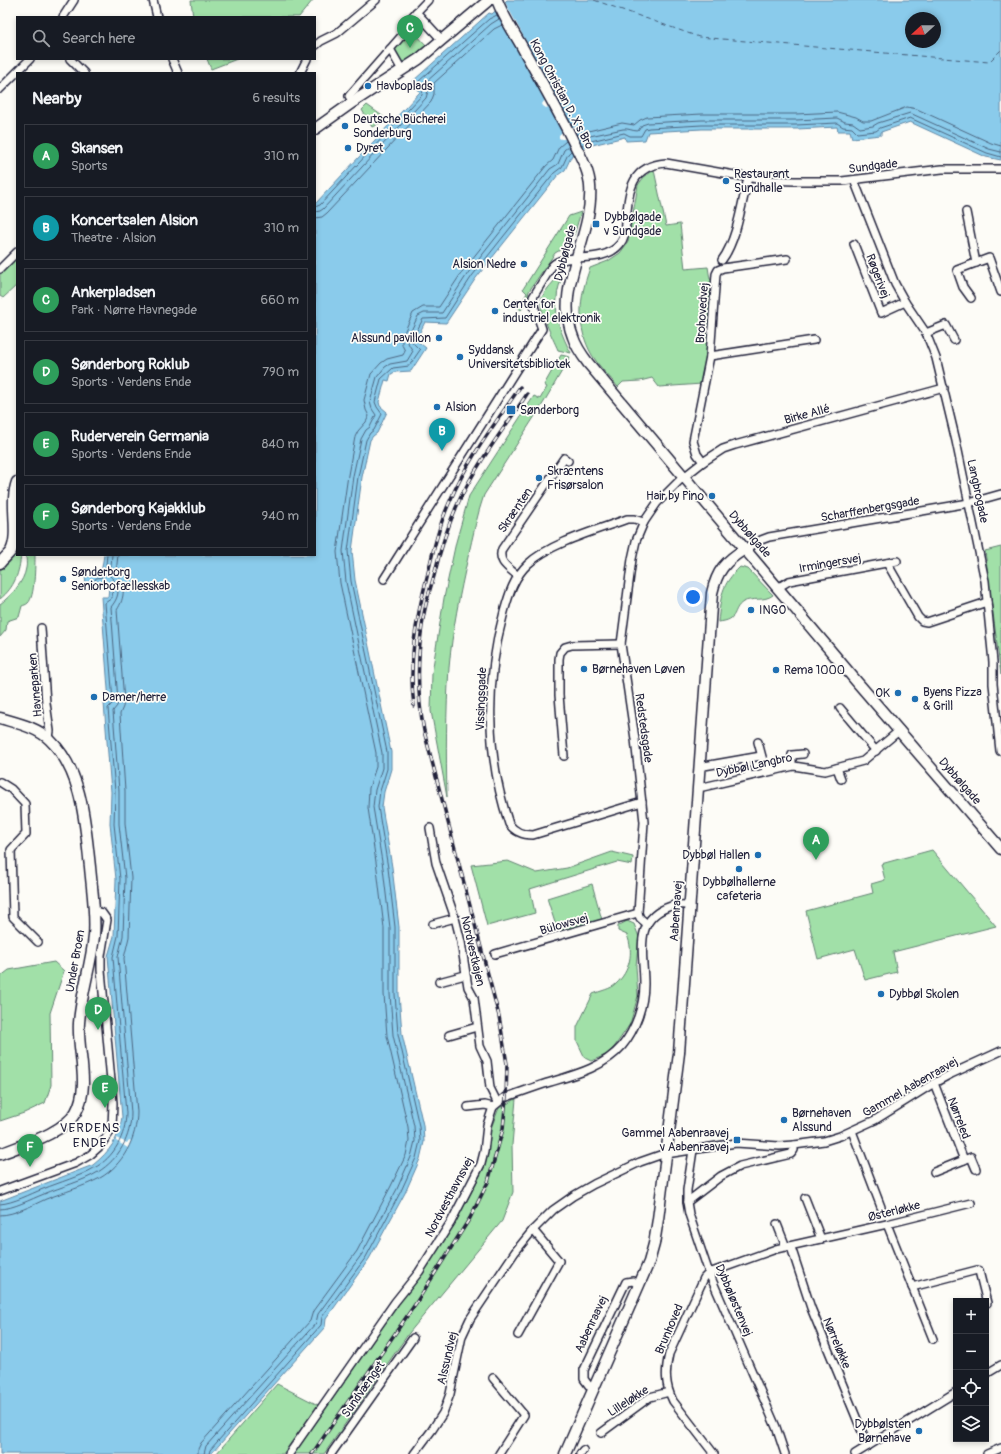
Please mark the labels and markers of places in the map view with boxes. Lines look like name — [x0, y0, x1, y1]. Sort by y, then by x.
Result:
pin: C — [397, 15, 423, 48]
place label: Havboplads — [376, 79, 433, 94]
marker: Havboplads — [363, 81, 373, 91]
place label: Deutsche Bücherei Sonderburg — [353, 112, 446, 141]
marker: Deutsche Bücherei Sonderburg — [340, 121, 350, 131]
place label: Dyret — [356, 141, 384, 156]
marker: Dyret — [343, 143, 353, 153]
place label: Restaurant Sundhalle — [734, 167, 790, 196]
marker: Restaurant Sundhalle — [721, 176, 731, 186]
place label: Dybbølgade v Sundgade — [603, 210, 661, 239]
marker: Dybbølgade v Sundgade — [591, 219, 601, 229]
place label: Alsion Nedre — [452, 257, 516, 272]
marker: Alsion Nedre — [519, 259, 529, 269]
place label: Center for industriel elektronik — [503, 297, 601, 326]
marker: Center for industriel elektronik — [490, 306, 500, 316]
place label: Alssund pavillon — [351, 331, 431, 346]
marker: Alssund pavillon — [434, 333, 444, 343]
place label: Syddansk Universitetsbibliotek — [468, 343, 570, 372]
marker: Syddansk Universitetsbibliotek — [455, 352, 465, 362]
place label: Alsion — [445, 400, 476, 415]
marker: Alsion — [432, 402, 442, 412]
place label: Sønderborg — [520, 403, 579, 418]
marker: Sønderborg — [505, 404, 517, 416]
pin: B — [429, 418, 455, 451]
place label: Skræntens Frisørsalon — [547, 464, 604, 493]
marker: Skræntens Frisørsalon — [534, 473, 544, 483]
place label: Hair by Pino — [646, 489, 705, 504]
marker: Hair by Pino — [707, 491, 717, 501]
place label: Sønderborg Seniorbofællesskab — [71, 565, 170, 594]
marker: Sønderborg Seniorbofællesskab — [58, 574, 68, 584]
place label: INGO — [759, 603, 786, 618]
marker: INGO — [746, 605, 756, 615]
place label: Børnehaven Løven — [592, 662, 685, 677]
place label: Rema 1000 — [784, 663, 845, 678]
marker: Børnehaven Løven — [579, 664, 589, 674]
marker: Rema 1000 — [771, 665, 781, 675]
place label: Byens Pizza & Grill — [923, 685, 982, 714]
place label: OK — [875, 686, 890, 701]
marker: OK — [893, 688, 903, 698]
place label: Damer/herre — [102, 690, 166, 705]
marker: Damer/herre — [89, 692, 99, 702]
marker: Byens Pizza & Grill — [910, 694, 920, 704]
pin: A — [803, 827, 829, 860]
place label: Dybbøl Hallen — [682, 848, 750, 863]
marker: Dybbøl Hallen — [753, 850, 763, 860]
marker: Dybbølhallerne cafeteria — [734, 864, 744, 874]
place label: Dybbølhallerne cafeteria — [702, 875, 776, 904]
place label: Dybbøl Skolen — [889, 987, 959, 1002]
marker: Dybbøl Skolen — [876, 989, 886, 999]
pin: D — [85, 997, 111, 1030]
pin: E — [92, 1075, 118, 1108]
place label: Børnehaven Alssund — [792, 1106, 852, 1135]
marker: Børnehaven Alssund — [779, 1115, 789, 1125]
place label: Gammel Aabenraavej v Aabenraavej — [622, 1126, 729, 1155]
pin: F — [17, 1134, 43, 1167]
marker: Gammel Aabenraavej v Aabenraavej — [732, 1135, 742, 1145]
place label: Dybbølsten Børnehave — [855, 1417, 911, 1446]
marker: Dybbølsten Børnehave — [914, 1426, 924, 1436]

